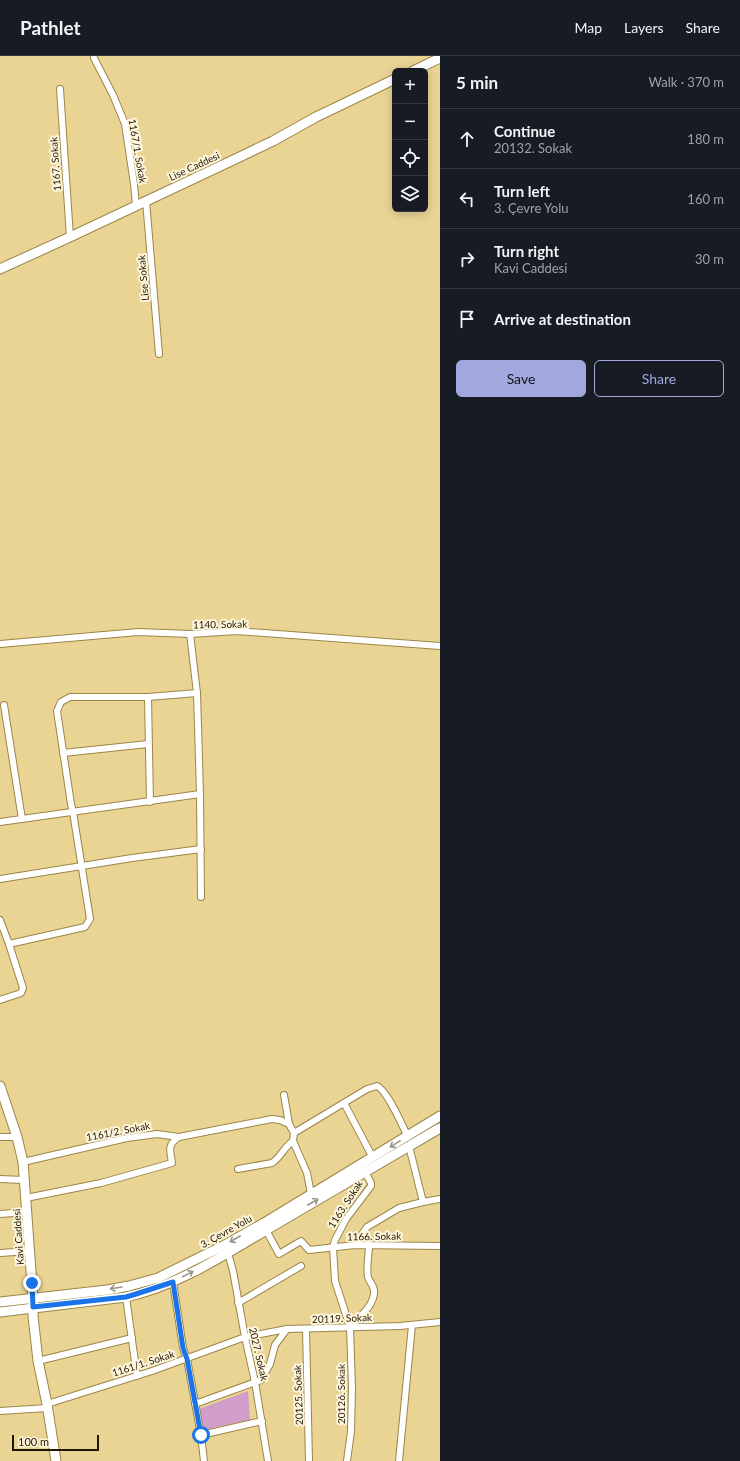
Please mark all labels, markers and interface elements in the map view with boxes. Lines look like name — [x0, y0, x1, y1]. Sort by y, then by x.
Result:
text: Pathlet — [20, 16, 81, 39]
text: Map — [574, 19, 602, 36]
text: Layers — [624, 19, 664, 36]
text: Share — [686, 19, 720, 36]
map controls — [392, 68, 428, 212]
button: + — [392, 68, 428, 104]
text: 5 min — [456, 72, 498, 93]
text: Walk · 370 m — [648, 74, 724, 90]
button: − — [392, 104, 428, 140]
street label: 1167/1. Sokak — [126, 118, 150, 185]
text: Continue — [494, 122, 555, 140]
icon: ahead — [456, 128, 478, 150]
text: 180 m — [687, 131, 724, 147]
street label: 1167. Sokak — [47, 136, 63, 192]
button: locate — [392, 140, 428, 176]
text: 20132. Sokak — [494, 140, 572, 156]
street label: Lise Caddesi — [167, 149, 221, 183]
button: layers — [392, 176, 428, 212]
text: Turn left — [494, 182, 550, 200]
icon: left — [456, 188, 478, 210]
text: 160 m — [687, 191, 724, 207]
text: 3. Çevre Yolu — [494, 200, 568, 216]
text: Turn right — [494, 242, 559, 260]
icon: right — [456, 248, 478, 270]
text: 30 m — [695, 251, 724, 267]
street label: Lise Sokak — [135, 254, 151, 301]
text: Kavi Caddesi — [494, 260, 567, 276]
icon: arrive — [456, 308, 478, 330]
text: Arrive at destination — [494, 310, 631, 328]
button: Save — [456, 360, 586, 397]
button: Share — [594, 360, 724, 397]
street label: 1140. Sokak — [193, 618, 248, 630]
street label: 1161/2. Sokak — [85, 1119, 152, 1143]
one-way arrow — [389, 1141, 401, 1149]
street label: 1163. Sokak — [325, 1177, 365, 1230]
one-way arrow — [307, 1198, 319, 1206]
street label: Kavi Caddesi — [10, 1208, 26, 1266]
street label: 3. Çevre Yolu — [198, 1212, 254, 1250]
street label: 1166. Sokak — [347, 1230, 402, 1242]
one-way arrow — [229, 1236, 241, 1244]
one-way arrow — [182, 1270, 194, 1277]
route end — [23, 1274, 41, 1292]
one-way arrow — [110, 1285, 123, 1293]
street label: 20119. Sokak — [312, 1311, 373, 1325]
street label: 2027. Sokak — [247, 1326, 271, 1383]
street label: 1161/1. Sokak — [110, 1347, 176, 1379]
street label: 20126. Sokak — [335, 1363, 347, 1424]
street label: 20125. Sokak — [291, 1364, 305, 1425]
route start — [192, 1426, 210, 1444]
scale bar — [12, 1433, 99, 1452]
text: 100 m — [18, 1435, 49, 1448]

